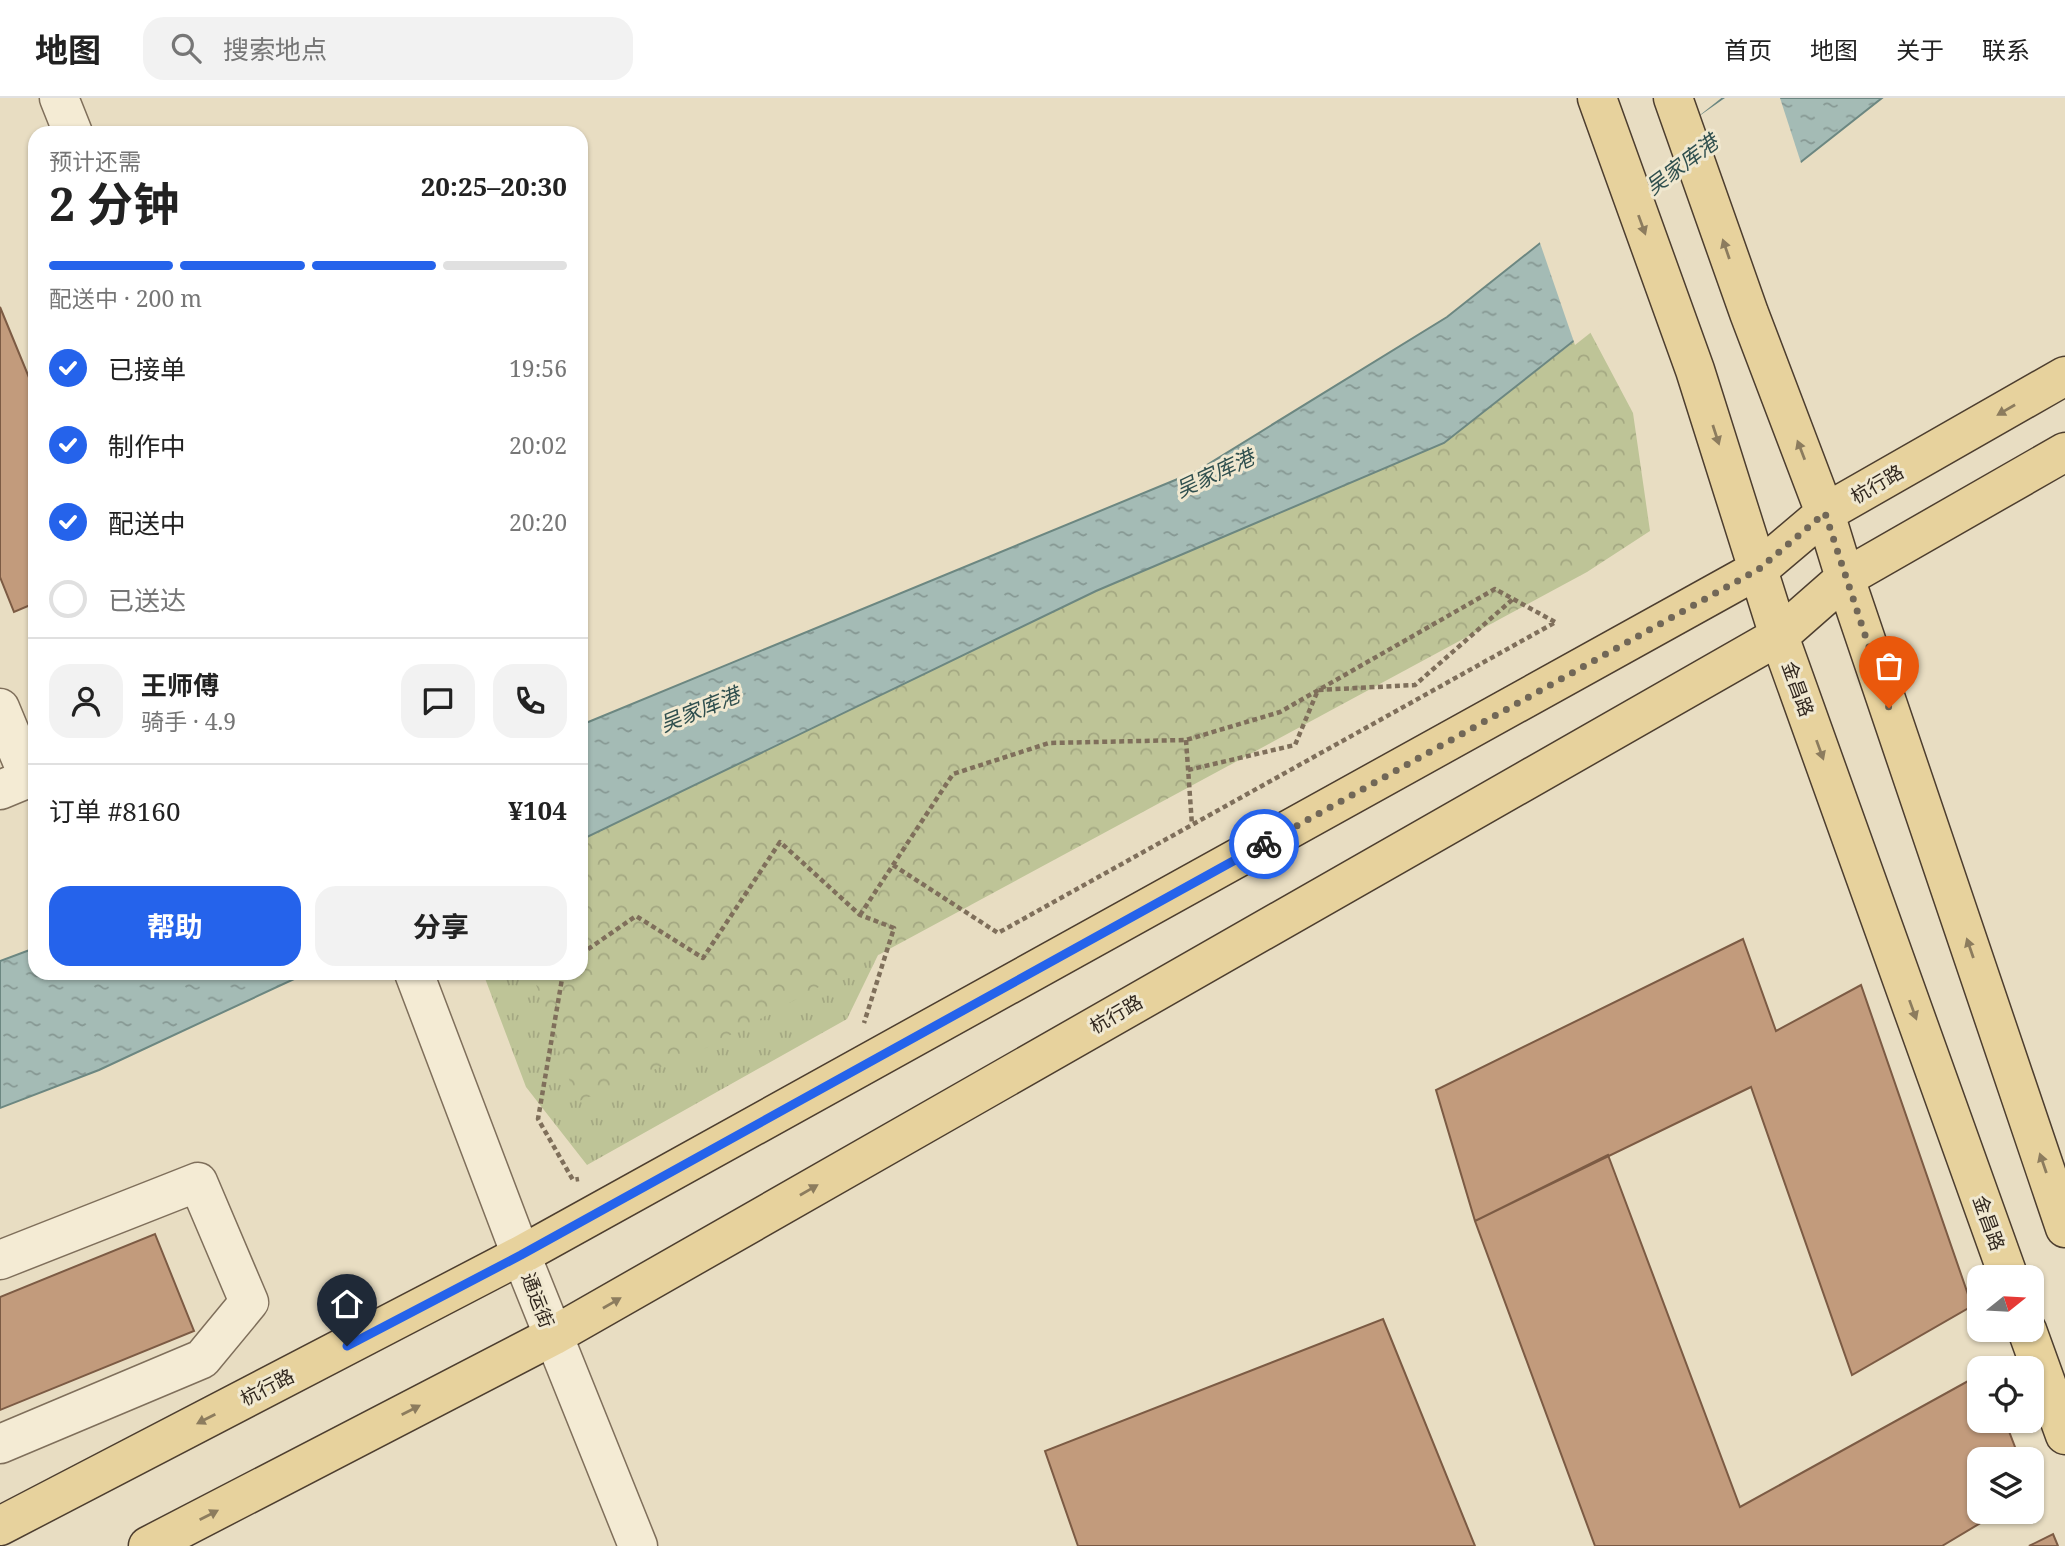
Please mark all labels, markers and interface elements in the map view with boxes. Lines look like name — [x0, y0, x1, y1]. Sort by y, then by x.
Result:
search box — [143, 17, 633, 80]
text: 地图 — [35, 27, 101, 72]
icon: search — [167, 29, 205, 67]
text: 搜索地点 — [223, 31, 327, 67]
text: 首页 — [1724, 33, 1772, 66]
text: 地图 — [1810, 33, 1858, 66]
text: 关于 — [1896, 33, 1944, 66]
text: 联系 — [1982, 33, 2030, 66]
water label: 吴家库港 — [1639, 126, 1726, 201]
text: 预计还需 — [49, 145, 141, 177]
text: 20:25–20:30 — [421, 168, 567, 204]
text: 2 分钟 — [49, 172, 179, 234]
one-way arrow — [1637, 215, 1648, 236]
one-way arrow — [1720, 238, 1731, 259]
text: 配送中 · 200 m — [49, 282, 202, 314]
icon: check — [49, 349, 87, 387]
text: 已接单 — [108, 351, 186, 387]
text: 19:56 — [509, 352, 567, 384]
one-way arrow — [1996, 404, 2015, 416]
one-way arrow — [1711, 425, 1722, 446]
icon: check — [49, 426, 87, 464]
text: 制作中 — [108, 428, 186, 464]
text: 20:02 — [509, 429, 567, 461]
one-way arrow — [1795, 439, 1806, 460]
water label: 吴家库港 — [1171, 441, 1261, 504]
street label: 杭行路 — [1846, 458, 1908, 510]
icon: check — [49, 503, 87, 541]
text: 配送中 — [108, 505, 186, 541]
text: 20:20 — [509, 506, 567, 538]
text: 已送达 — [108, 582, 186, 618]
pin — [1859, 636, 1919, 708]
icon: bag — [1870, 647, 1908, 685]
street label: 金昌路 — [1776, 658, 1820, 720]
button: person — [49, 664, 123, 738]
button: chat — [401, 664, 475, 738]
button: phone — [493, 664, 567, 738]
text: 王师傅 — [141, 667, 219, 703]
water label: 吴家库港 — [655, 679, 747, 738]
text: 骑手 · 4.9 — [141, 705, 236, 737]
one-way arrow — [1815, 739, 1826, 760]
text: ¥104 — [508, 792, 567, 828]
text: 订单 #8160 — [49, 793, 180, 829]
courier — [1229, 809, 1299, 879]
icon: bike — [1245, 825, 1283, 863]
button: 帮助 — [49, 886, 301, 966]
button: 分享 — [315, 886, 567, 966]
one-way arrow — [1964, 937, 1975, 958]
street label: 杭行路 — [1085, 988, 1147, 1040]
one-way arrow — [1908, 1000, 1919, 1021]
one-way arrow — [2037, 1153, 2048, 1174]
one-way arrow — [800, 1184, 819, 1196]
street label: 金昌路 — [1967, 1192, 2011, 1254]
north arrow — [1967, 1265, 2044, 1342]
map controls — [1967, 1265, 2044, 1524]
street label: 通运街 — [516, 1269, 560, 1331]
pin — [317, 1274, 377, 1346]
icon: home — [328, 1285, 366, 1323]
one-way arrow — [602, 1297, 621, 1309]
button: locate — [1967, 1356, 2044, 1433]
street label: 杭行路 — [236, 1362, 298, 1412]
one-way arrow — [401, 1404, 421, 1415]
one-way arrow — [196, 1413, 216, 1424]
button: layers — [1967, 1447, 2044, 1524]
one-way arrow — [199, 1509, 219, 1520]

